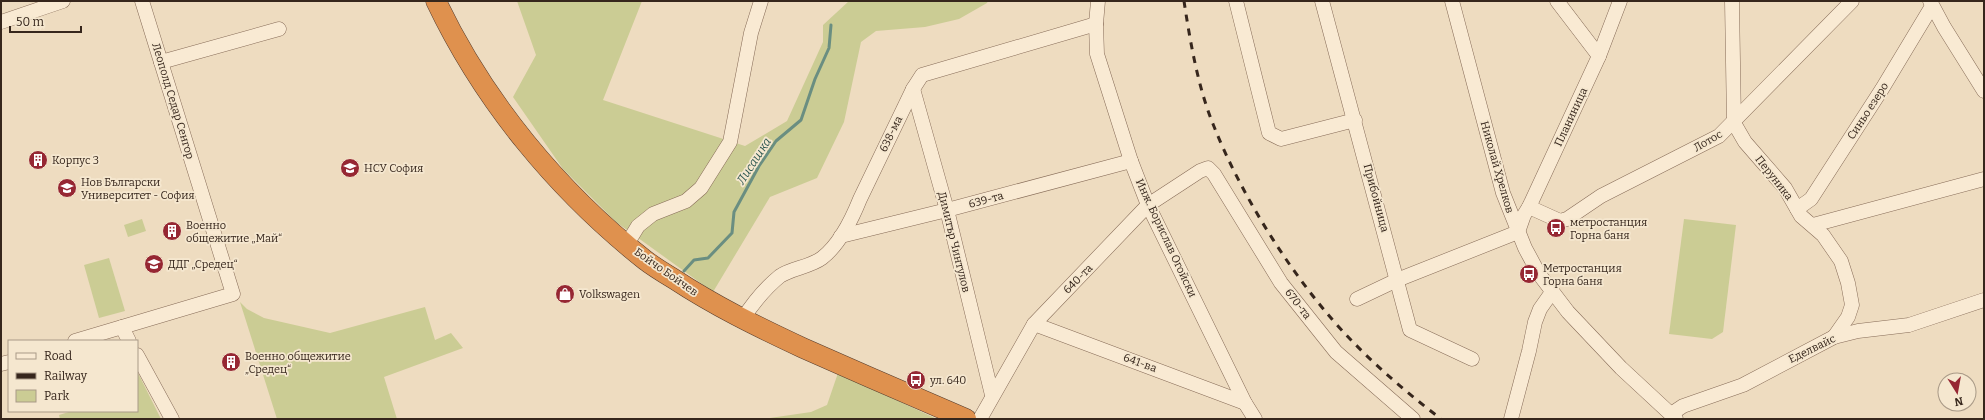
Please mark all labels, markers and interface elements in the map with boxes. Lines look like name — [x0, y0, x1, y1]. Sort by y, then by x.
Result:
scale bar — [10, 8, 81, 34]
text: 50 m — [16, 15, 45, 29]
street label: Леополд Седар Сенгор — [149, 41, 197, 161]
street label: Синьо езеро — [1845, 80, 1891, 142]
street label: Планиница — [1552, 85, 1590, 149]
street label: 638-ма — [877, 114, 905, 154]
street label: Николай Хрелков — [1478, 119, 1516, 215]
street label: Лотос — [1691, 127, 1725, 154]
water label: Лисашка — [733, 135, 774, 188]
building icon: Корпус 3 — [27, 149, 49, 171]
street label: Перуника — [1752, 153, 1796, 203]
place label: Корпус 3 — [52, 154, 99, 167]
school or university icon: НСУ София — [339, 157, 361, 179]
place label: НСУ София — [364, 162, 423, 175]
street label: Прибойница — [1361, 162, 1391, 234]
place label: Нов Български Университет - София — [81, 176, 195, 202]
school or university icon: Нов Български Университет - София — [56, 177, 78, 199]
street label: Инж. Борислав Огойски — [1133, 177, 1199, 299]
street label: 639-та — [967, 189, 1005, 211]
street label: Димитър Чинтулов — [935, 190, 973, 294]
place label: метростанция Горна баня — [1570, 216, 1647, 242]
bus stop icon: метростанция Горна баня — [1545, 217, 1567, 239]
place label: Военно общежитие „Май“ — [186, 219, 282, 245]
building icon: Военно общежитие „Май“ — [161, 220, 183, 242]
street label: Бойчо Бойчев — [632, 245, 700, 299]
school or university icon: ДДГ „Средец“ — [143, 253, 165, 275]
place label: ДДГ „Средец“ — [168, 258, 238, 271]
street label: 640-та — [1061, 262, 1095, 296]
place label: Метростанция Горна баня — [1543, 262, 1622, 288]
bus stop icon: Метростанция Горна баня — [1518, 263, 1540, 285]
shop icon: Volkswagen — [554, 283, 576, 305]
street label: 670-та — [1282, 286, 1314, 322]
place label: Volkswagen — [579, 288, 640, 301]
street label: Еделвайс — [1786, 332, 1838, 366]
legend — [8, 340, 138, 412]
text: Road — [44, 349, 72, 363]
place label: Военно общежитие „Средец“ — [245, 350, 351, 376]
building icon: Военно общежитие „Средец“ — [220, 351, 242, 373]
street label: 641-ва — [1121, 351, 1159, 375]
text: Railway — [44, 369, 88, 383]
bus stop icon: ул. 640 — [905, 369, 927, 391]
north arrow — [1937, 372, 1977, 412]
place label: ул. 640 — [929, 374, 966, 387]
text: Park — [44, 389, 70, 403]
text: N — [1953, 394, 1964, 409]

